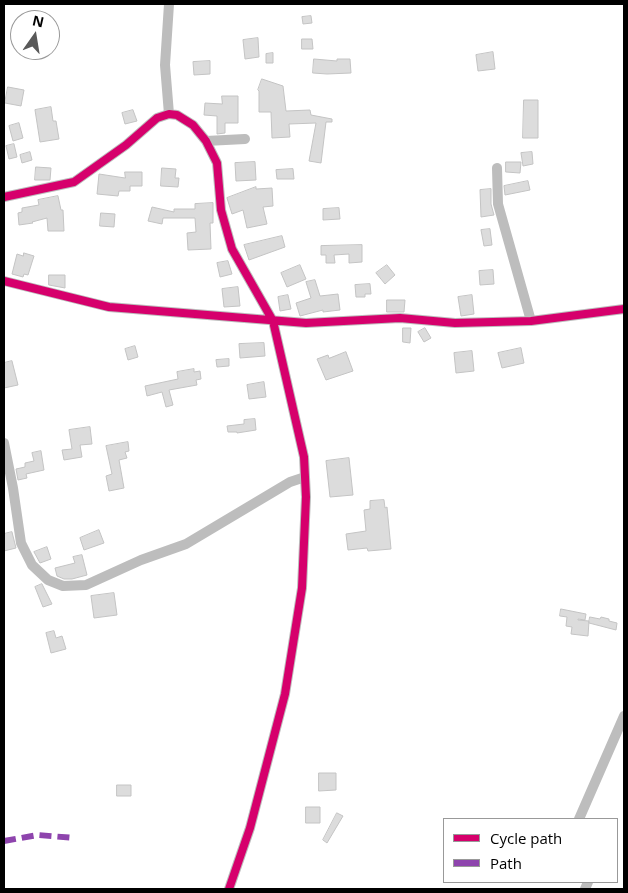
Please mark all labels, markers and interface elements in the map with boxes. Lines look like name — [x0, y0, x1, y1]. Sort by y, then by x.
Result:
north arrow — [10, 10, 60, 60]
text: N — [31, 10, 46, 31]
legend — [443, 818, 618, 883]
text: Cycle path — [490, 828, 562, 848]
text: Path — [490, 853, 522, 873]

